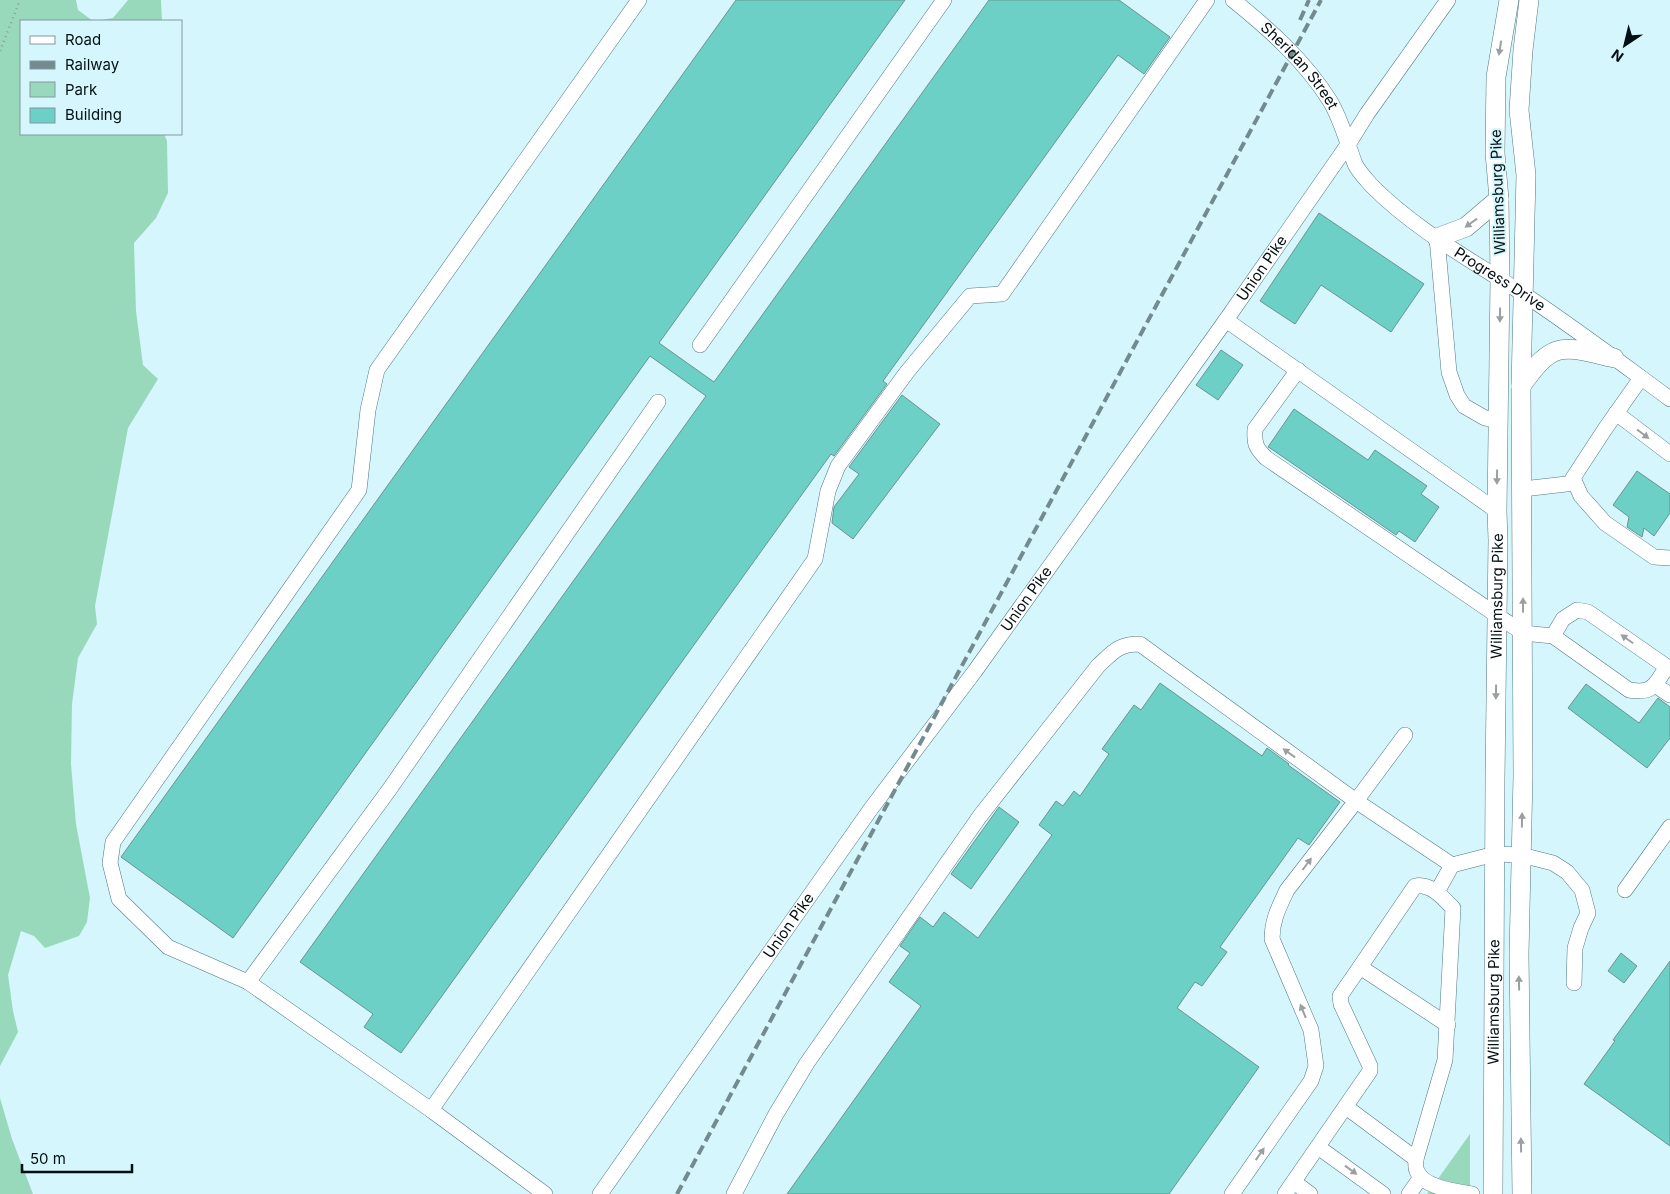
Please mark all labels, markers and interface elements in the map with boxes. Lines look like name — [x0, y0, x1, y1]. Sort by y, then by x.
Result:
street label: Sheridan Street — [1257, 18, 1343, 113]
legend — [20, 20, 182, 135]
north arrow — [1600, 20, 1650, 70]
text: Road — [65, 30, 101, 49]
one-way arrow — [1496, 40, 1504, 56]
text: N — [1608, 46, 1627, 66]
text: Railway — [65, 55, 120, 74]
text: Park — [65, 80, 98, 99]
text: Building — [65, 105, 122, 124]
street label: Williamsburg Pike — [1486, 129, 1509, 255]
one-way arrow — [1464, 218, 1478, 228]
street label: Union Pike — [1232, 232, 1291, 305]
street label: Progress Drive — [1451, 243, 1549, 315]
one-way arrow — [1495, 307, 1503, 323]
one-way arrow — [1636, 429, 1650, 439]
one-way arrow — [1493, 470, 1501, 486]
street label: Williamsburg Pike — [1487, 533, 1507, 659]
street label: Union Pike — [996, 563, 1056, 635]
one-way arrow — [1519, 597, 1527, 613]
one-way arrow — [1620, 634, 1634, 644]
one-way arrow — [1492, 685, 1500, 701]
one-way arrow — [1282, 748, 1296, 758]
one-way arrow — [1518, 812, 1526, 828]
one-way arrow — [1302, 857, 1312, 871]
street label: Union Pike — [759, 889, 818, 962]
street label: Williamsburg Pike — [1484, 939, 1503, 1065]
one-way arrow — [1515, 975, 1523, 991]
one-way arrow — [1299, 1003, 1306, 1018]
one-way arrow — [1517, 1137, 1525, 1153]
scale bar — [22, 1142, 132, 1174]
one-way arrow — [1255, 1147, 1265, 1161]
text: 50 m — [30, 1149, 66, 1168]
one-way arrow — [1344, 1165, 1357, 1176]

